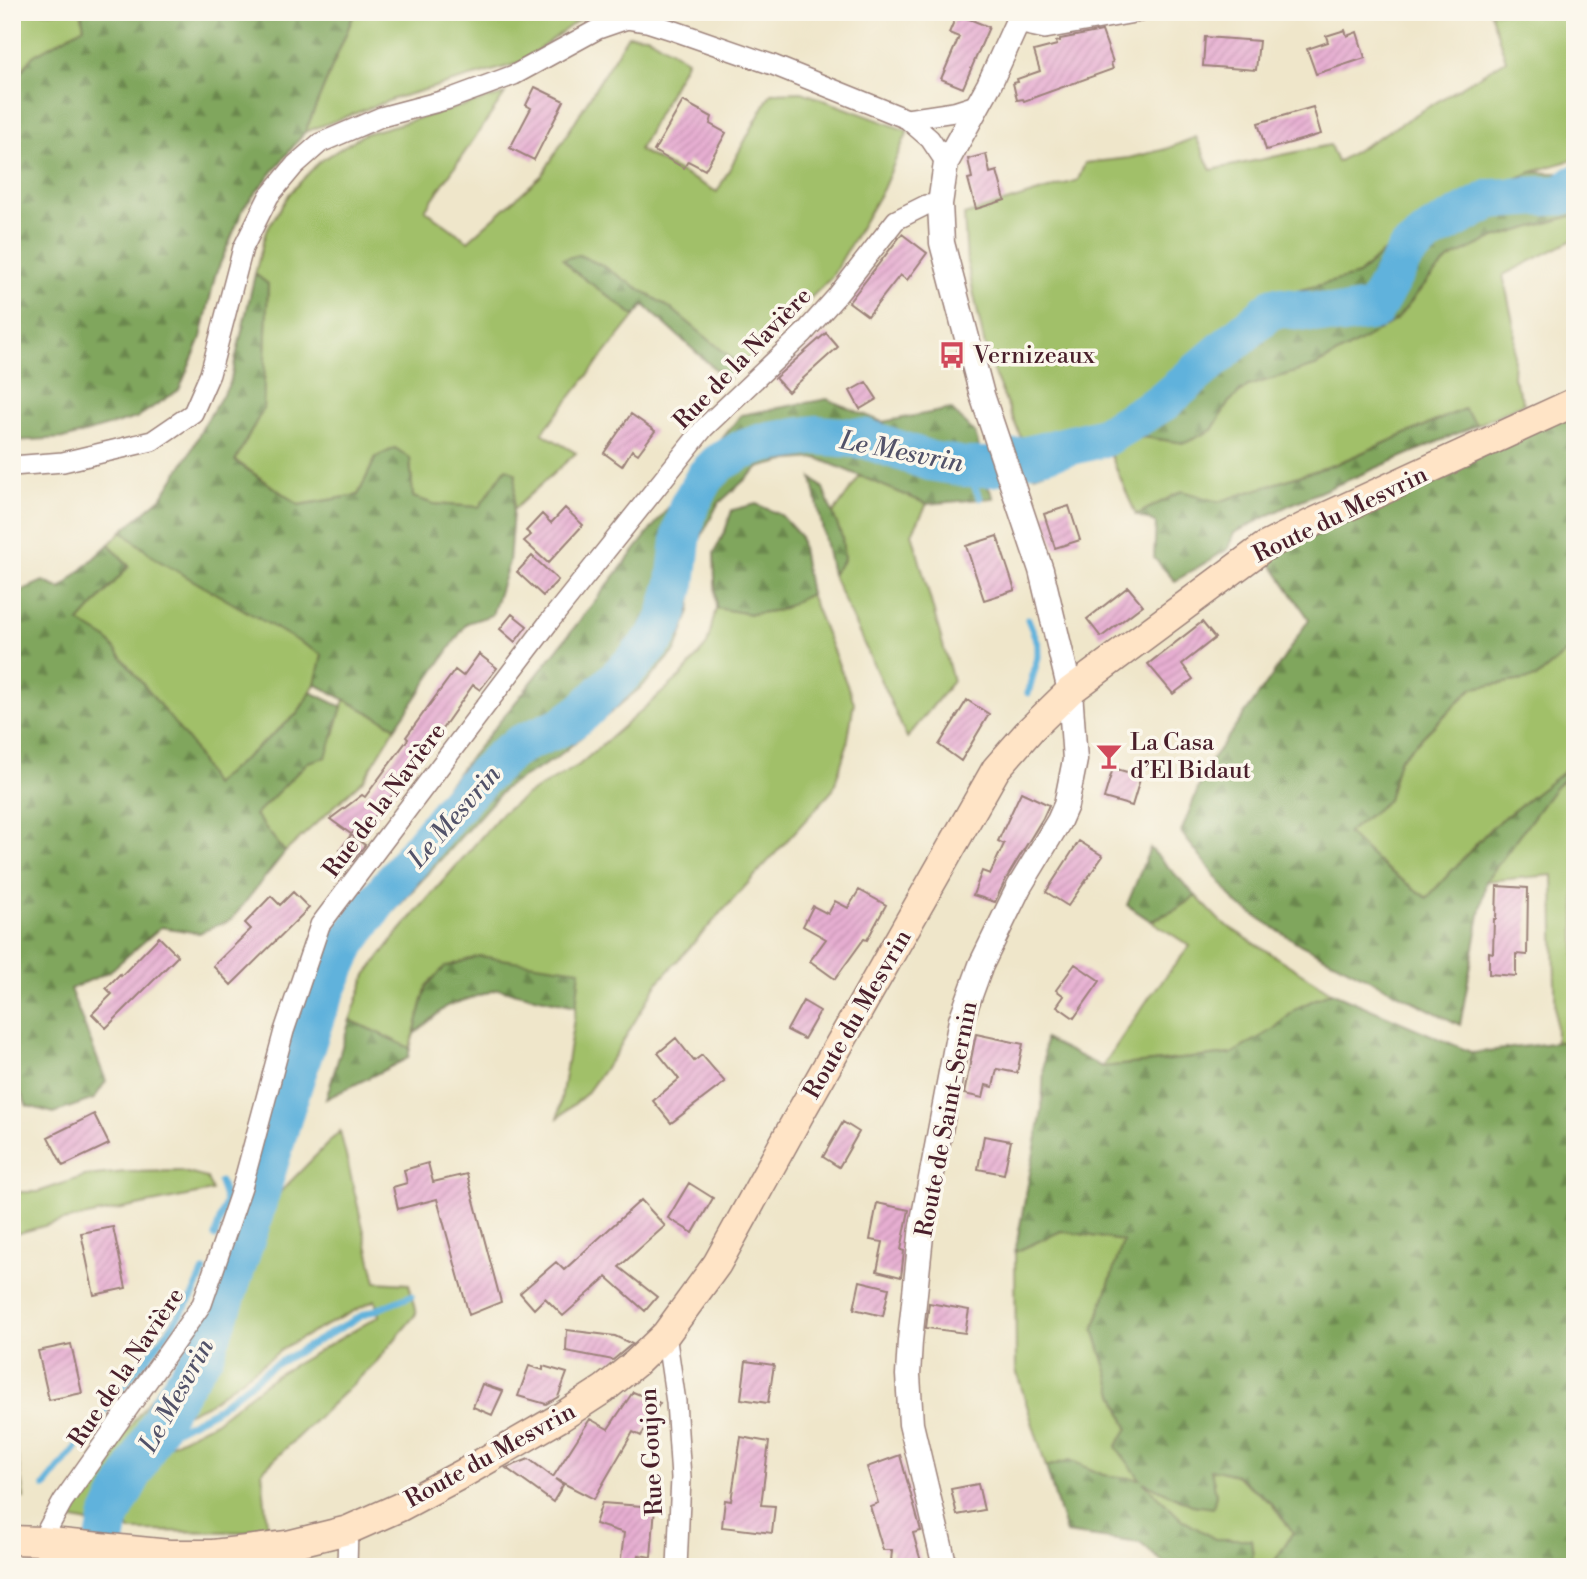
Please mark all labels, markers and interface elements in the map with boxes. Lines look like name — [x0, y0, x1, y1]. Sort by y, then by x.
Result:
street label: Rue de la Navière — [667, 281, 818, 436]
bus stop icon: Vernizeaux — [937, 340, 967, 370]
place label: Vernizeaux — [972, 341, 1096, 371]
water label: Le Mesvrin — [837, 424, 967, 480]
street label: Route du Mesvrin — [1248, 460, 1433, 570]
street label: Rue de la Navière — [317, 717, 453, 884]
place label: La Casa d’El Bidaut — [1130, 728, 1252, 786]
bar icon: La Casa d’El Bidaut — [1094, 741, 1124, 771]
water label: Le Mesvrin — [401, 759, 508, 875]
street label: Route du Mesvrin — [797, 924, 918, 1105]
street label: Route de Saint-Sernin — [909, 999, 985, 1240]
street label: Rue de la Navière — [62, 1282, 191, 1453]
water label: Le Mesvrin — [132, 1333, 221, 1459]
street label: Rue Goujon — [634, 1387, 670, 1517]
street label: Route du Mesvrin — [400, 1397, 581, 1515]

